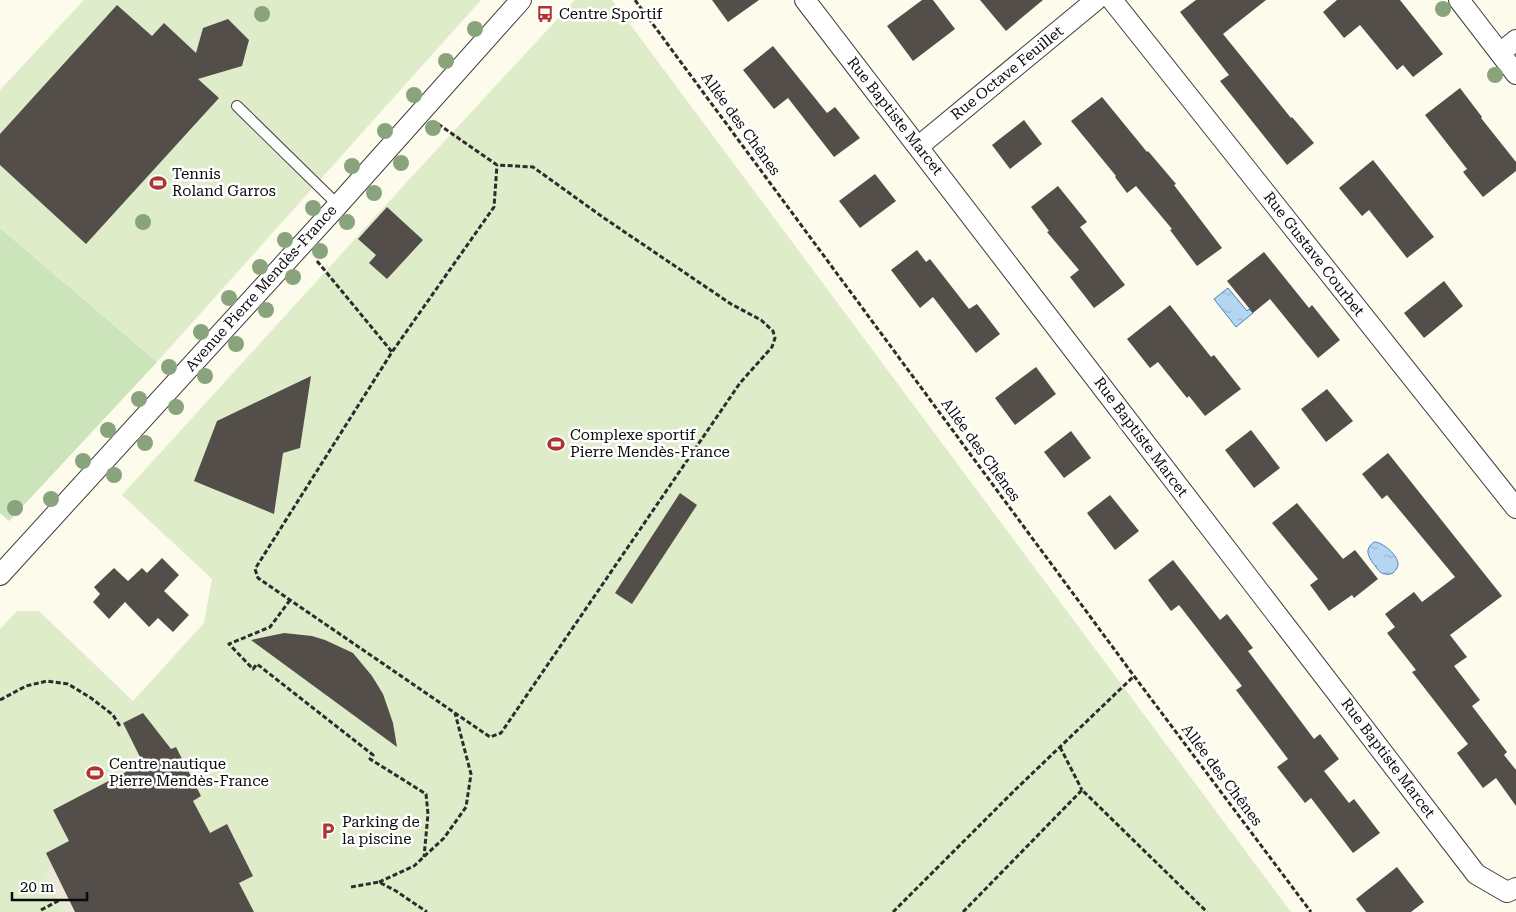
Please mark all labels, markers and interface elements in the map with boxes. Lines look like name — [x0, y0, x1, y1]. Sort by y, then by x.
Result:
bus stop icon: Centre Sportif — [535, 4, 555, 24]
place label: Centre Sportif — [559, 5, 664, 23]
street label: Rue Octave Feuillet — [947, 22, 1067, 124]
street label: Rue Baptiste Marcet — [843, 53, 947, 179]
street label: Allée des Chênes — [698, 69, 784, 179]
place label: Tennis Roland Garros — [172, 165, 276, 200]
sports icon: Tennis Roland Garros — [148, 173, 168, 193]
street label: Rue Gustave Courbet — [1260, 188, 1368, 320]
street label: Avenue Pierre Mendès-France — [182, 201, 340, 375]
street label: Rue Baptiste Marcet — [1090, 374, 1192, 501]
street label: Allée des Chênes — [938, 395, 1024, 505]
place label: Complexe sportif Pierre Mendès-France — [570, 426, 730, 461]
sports icon: Complexe sportif Pierre Mendès-France — [546, 434, 566, 454]
street label: Rue Baptiste Marcet — [1337, 695, 1439, 822]
street label: Allée des Chênes — [1178, 721, 1266, 829]
place label: Centre nautique Pierre Mendès-France — [109, 755, 269, 790]
sports icon: Centre nautique Pierre Mendès-France — [85, 763, 105, 783]
place label: Parking de la piscine — [342, 813, 420, 848]
parking icon: Parking de la piscine — [318, 821, 338, 841]
scale bar — [12, 870, 88, 902]
text: 20 m — [20, 878, 55, 896]

